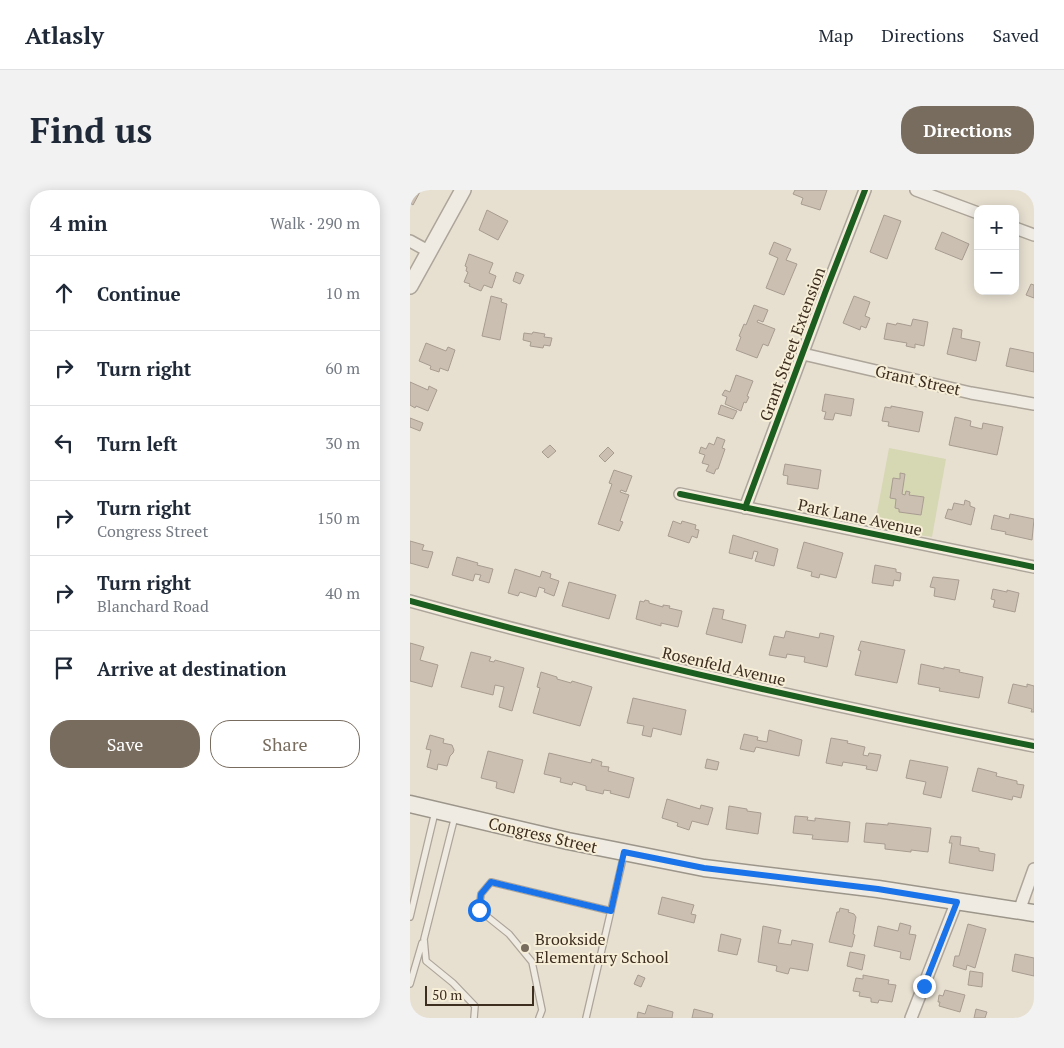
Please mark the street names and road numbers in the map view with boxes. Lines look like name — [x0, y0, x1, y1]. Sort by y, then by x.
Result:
street label: Grant Street Extension — [754, 264, 830, 424]
street label: Grant Street — [873, 359, 963, 401]
street label: Park Lane Avenue — [796, 493, 924, 541]
street label: Rosenfeld Avenue — [660, 641, 788, 691]
street label: Congress Street — [486, 812, 600, 858]

